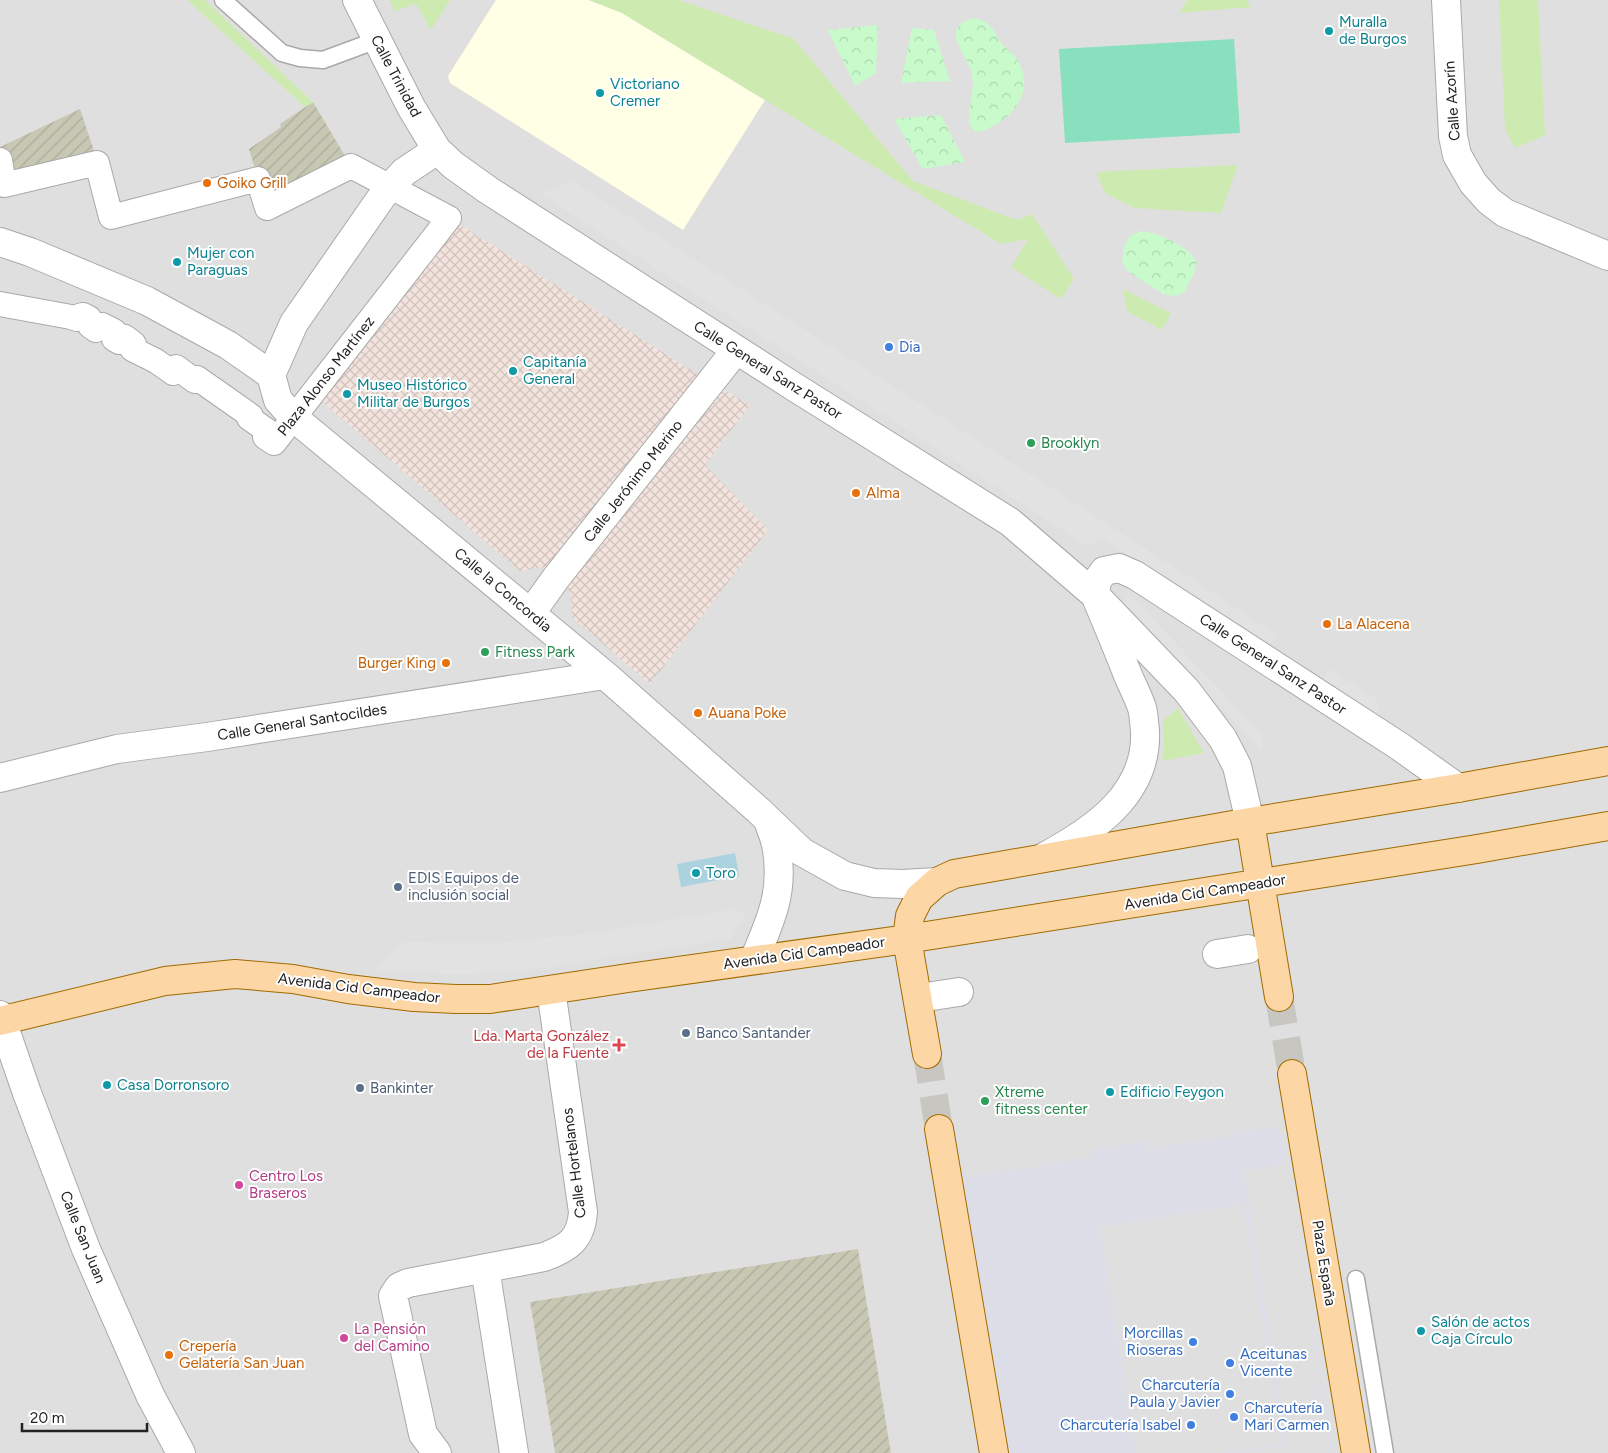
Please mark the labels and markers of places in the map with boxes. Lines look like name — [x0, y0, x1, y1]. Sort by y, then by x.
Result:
place label: Muralla de Burgos — [1339, 13, 1407, 48]
marker: Muralla de Burgos — [1323, 25, 1335, 37]
place label: Victoriano Cremer — [610, 75, 680, 110]
marker: Victoriano Cremer — [594, 87, 606, 99]
place label: Goiko Grill — [217, 174, 287, 192]
marker: Goiko Grill — [201, 177, 213, 189]
place label: Mujer con Paraguas — [187, 244, 254, 279]
marker: Mujer con Paraguas — [171, 256, 183, 268]
place label: Dia — [899, 338, 920, 356]
marker: Dia — [883, 341, 895, 353]
place label: Capitanía General — [523, 353, 587, 388]
marker: Capitanía General — [507, 365, 519, 377]
place label: Museo Histórico Militar de Burgos — [357, 376, 470, 411]
marker: Museo Histórico Militar de Burgos — [341, 388, 353, 400]
place label: Brooklyn — [1041, 434, 1099, 452]
marker: Brooklyn — [1025, 437, 1037, 449]
place label: Alma — [866, 484, 900, 502]
marker: Alma — [850, 487, 862, 499]
place label: La Alacena — [1337, 615, 1410, 633]
marker: La Alacena — [1321, 618, 1333, 630]
place label: Fitness Park — [495, 643, 576, 661]
marker: Fitness Park — [479, 646, 491, 658]
place label: Burger King — [358, 654, 436, 672]
marker: Burger King — [440, 657, 452, 669]
place label: Auana Poke — [708, 704, 786, 722]
marker: Auana Poke — [692, 707, 704, 719]
place label: Toro — [706, 864, 736, 882]
marker: Toro — [690, 867, 702, 879]
place label: EDIS Equipos de inclusión social — [408, 869, 519, 904]
marker: EDIS Equipos de inclusión social — [392, 881, 404, 893]
place label: Banco Santander — [696, 1024, 811, 1042]
place label: Lda. Marta González de la Fuente — [473, 1027, 609, 1062]
marker: Banco Santander — [680, 1027, 692, 1039]
marker: Lda. Marta González de la Fuente — [613, 1039, 625, 1051]
place label: Casa Dorronsoro — [117, 1076, 230, 1094]
marker: Casa Dorronsoro — [101, 1079, 113, 1091]
place label: Bankinter — [370, 1079, 433, 1097]
marker: Bankinter — [354, 1082, 366, 1094]
place label: Xtreme fitness center — [995, 1083, 1088, 1118]
place label: Edificio Feygon — [1120, 1083, 1224, 1101]
marker: Edificio Feygon — [1104, 1086, 1116, 1098]
marker: Xtreme fitness center — [979, 1095, 991, 1107]
place label: Centro Los Braseros — [249, 1167, 323, 1202]
marker: Centro Los Braseros — [233, 1179, 245, 1191]
place label: Salón de actos Caja Círculo — [1431, 1313, 1530, 1348]
place label: La Pensión del Camino — [354, 1320, 430, 1355]
place label: Morcillas Rioseras — [1124, 1324, 1183, 1359]
marker: Salón de actos Caja Círculo — [1415, 1325, 1427, 1337]
marker: La Pensión del Camino — [338, 1332, 350, 1344]
marker: Morcillas Rioseras — [1187, 1336, 1199, 1348]
place label: Crepería Gelatería San Juan — [179, 1337, 304, 1372]
place label: Aceitunas Vicente — [1240, 1345, 1307, 1380]
marker: Crepería Gelatería San Juan — [163, 1349, 175, 1361]
marker: Aceitunas Vicente — [1224, 1357, 1236, 1369]
place label: Charcutería Paula y Javier — [1129, 1376, 1220, 1411]
marker: Charcutería Paula y Javier — [1224, 1388, 1236, 1400]
place label: Charcutería Mari Carmen — [1244, 1399, 1329, 1434]
marker: Charcutería Mari Carmen — [1228, 1411, 1240, 1423]
place label: Charcutería Isabel — [1060, 1416, 1181, 1434]
marker: Charcutería Isabel — [1185, 1419, 1197, 1431]

